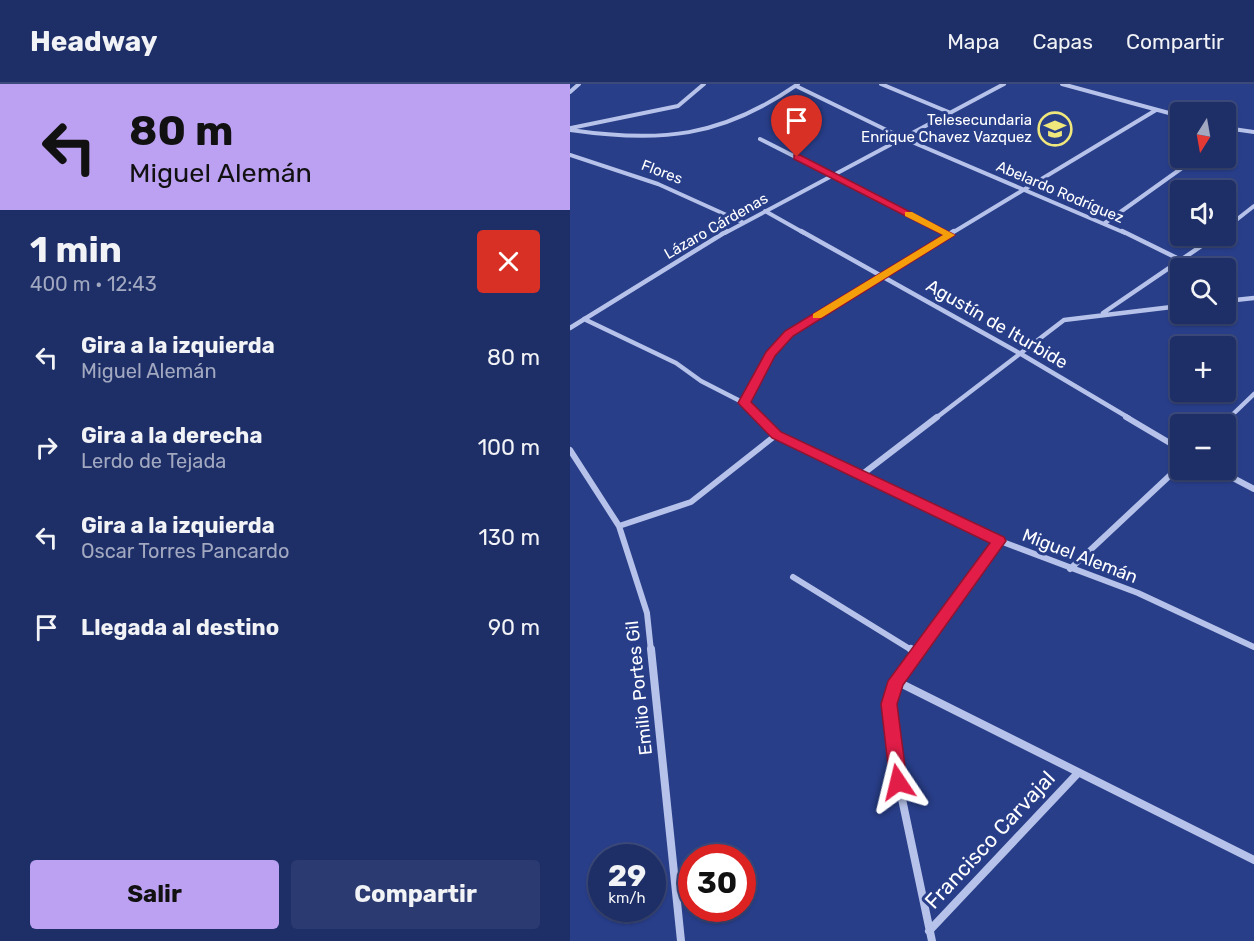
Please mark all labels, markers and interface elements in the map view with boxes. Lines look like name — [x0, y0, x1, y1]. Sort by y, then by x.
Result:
text: Headway — [30, 25, 157, 58]
text: Mapa — [947, 29, 1000, 54]
text: Capas — [1033, 29, 1093, 54]
text: Compartir — [1126, 29, 1224, 54]
pin — [771, 95, 822, 157]
north arrow — [1170, 102, 1236, 168]
map controls — [1170, 102, 1236, 480]
icon: arrive — [780, 104, 813, 137]
text: 80 m — [129, 106, 233, 156]
icon: left — [30, 108, 108, 186]
place label: Telesecundaria Enrique Chavez Vazquez — [861, 111, 1032, 146]
school or university icon: Telesecundaria Enrique Chavez Vazquez — [1037, 111, 1073, 147]
street label: Flores — [639, 156, 685, 188]
text: Miguel Alemán — [129, 157, 312, 189]
street label: Abelardo Rodríguez — [994, 157, 1127, 227]
button: sound — [1170, 180, 1236, 246]
street label: Lázaro Cárdenas — [661, 189, 771, 263]
text: 1 min — [30, 228, 122, 271]
button: close — [477, 230, 540, 293]
button: search — [1170, 258, 1236, 324]
text: 400 m · 12:43 — [30, 272, 157, 296]
street label: Agustín de Iturbide — [922, 274, 1072, 374]
text: Gira a la izquierda — [81, 332, 275, 359]
button: + — [1170, 336, 1236, 402]
icon: left — [30, 341, 63, 374]
text: 80 m — [487, 344, 540, 371]
text: Miguel Alemán — [81, 359, 217, 383]
button: − — [1170, 414, 1236, 480]
text: Gira a la derecha — [81, 422, 262, 449]
icon: right — [30, 431, 63, 464]
text: 100 m — [478, 434, 540, 461]
text: Lerdo de Tejada — [81, 449, 226, 473]
text: Gira a la izquierda — [81, 512, 275, 539]
icon: left — [30, 521, 63, 554]
text: 130 m — [478, 524, 540, 551]
street label: Miguel Alemán — [1019, 524, 1141, 588]
text: Oscar Torres Pancardo — [81, 539, 289, 563]
icon: arrive — [30, 611, 63, 644]
text: Llegada al destino — [81, 614, 279, 641]
text: 90 m — [488, 614, 540, 641]
street label: Emilio Portes Gil — [621, 620, 657, 756]
position arrow — [866, 750, 930, 814]
street label: Francisco Carvajal — [919, 766, 1060, 914]
speed limit sign: 30 — [678, 844, 756, 922]
text: 29 — [608, 858, 646, 894]
button: Salir — [30, 860, 279, 929]
button: Compartir — [291, 860, 540, 929]
text: km/h — [608, 889, 646, 907]

